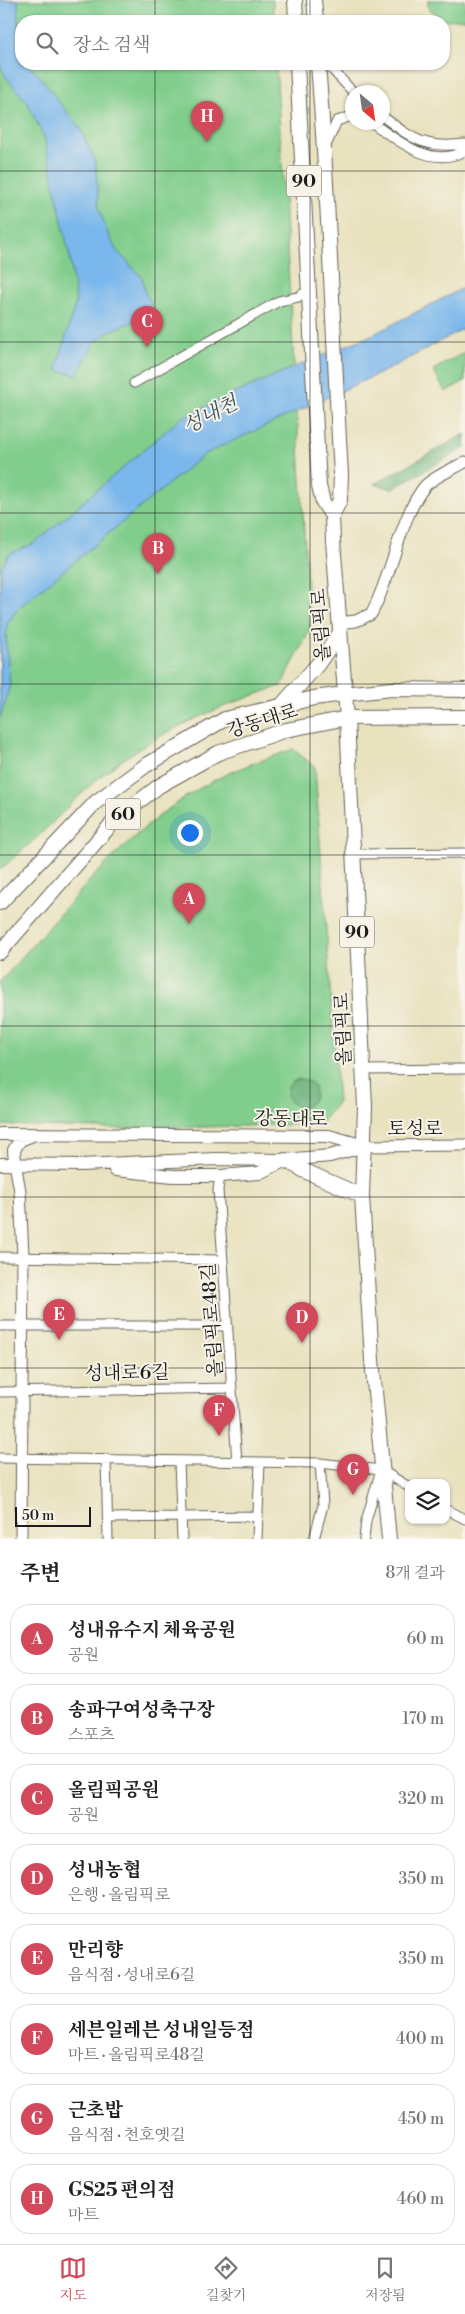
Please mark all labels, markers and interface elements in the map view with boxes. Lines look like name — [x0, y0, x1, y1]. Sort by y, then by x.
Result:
search box — [15, 15, 450, 70]
icon: search — [33, 29, 61, 57]
text: 장소 검색 — [73, 33, 150, 57]
north arrow — [345, 85, 390, 130]
pin: H — [191, 101, 223, 142]
road number: 90 — [286, 166, 322, 197]
pin: C — [131, 306, 163, 347]
water label: 성내천 — [179, 390, 244, 440]
pin: B — [142, 533, 174, 574]
street label: 올림픽로 — [306, 587, 336, 662]
street label: 강동대로 — [224, 699, 301, 743]
road number: 60 — [106, 799, 140, 830]
your location — [177, 820, 203, 846]
pin: A — [173, 883, 205, 924]
road number: 90 — [340, 916, 374, 948]
street label: 올림픽로 — [330, 992, 356, 1066]
street label: 강동대로 — [254, 1106, 328, 1132]
street label: 토성로 — [387, 1117, 443, 1141]
street label: 올림픽로48길 — [196, 1262, 228, 1378]
pin: E — [43, 1299, 75, 1340]
pin: D — [286, 1302, 318, 1343]
street label: 성내로6길 — [84, 1360, 170, 1386]
pin: F — [203, 1395, 235, 1436]
pin: G — [337, 1454, 369, 1495]
map controls — [405, 1479, 450, 1524]
button: layers — [405, 1479, 450, 1524]
scale bar — [15, 1504, 91, 1527]
text: 50 m — [22, 1507, 54, 1525]
text: 주변 — [20, 1561, 61, 1587]
text: 8개 결과 — [386, 1563, 445, 1583]
text: 성내유수지 체육공원 — [68, 1618, 236, 1642]
text: A — [31, 1629, 43, 1649]
text: 60 m — [406, 1629, 444, 1649]
text: 공원 — [68, 1645, 99, 1665]
text: 송파구여성축구장 — [68, 1698, 215, 1722]
text: B — [31, 1709, 43, 1729]
text: 170 m — [402, 1709, 444, 1729]
text: 스포츠 — [68, 1725, 114, 1745]
text: 올림픽공원 — [68, 1778, 160, 1802]
text: C — [31, 1789, 43, 1809]
text: 320 m — [398, 1789, 444, 1809]
text: 공원 — [68, 1805, 99, 1825]
text: 성내농협 — [68, 1858, 141, 1882]
text: D — [31, 1869, 43, 1889]
text: 350 m — [398, 1869, 444, 1889]
text: 은행 · 올림픽로 — [68, 1885, 170, 1905]
text: 만리향 — [68, 1938, 123, 1962]
text: E — [31, 1949, 43, 1969]
text: 350 m — [398, 1949, 444, 1969]
text: 음식점 · 성내로6길 — [68, 1965, 195, 1985]
text: 세븐일레븐 성내일등점 — [68, 2018, 255, 2042]
text: F — [31, 2029, 43, 2049]
text: 400 m — [396, 2029, 444, 2049]
text: 마트 · 올림픽로48길 — [68, 2045, 205, 2065]
text: 근초밥 — [68, 2098, 123, 2122]
text: G — [31, 2109, 43, 2129]
text: 450 m — [398, 2109, 444, 2129]
text: 음식점 · 천호옛길 — [68, 2125, 185, 2145]
text: GS25 편의점 — [68, 2178, 176, 2202]
text: H — [30, 2189, 44, 2209]
text: 460 m — [397, 2189, 444, 2209]
text: 마트 — [68, 2205, 99, 2225]
tab: 지도 — [59, 2254, 87, 2305]
tab: 길찾기 — [206, 2254, 246, 2305]
tab: 저장됨 — [365, 2254, 406, 2305]

